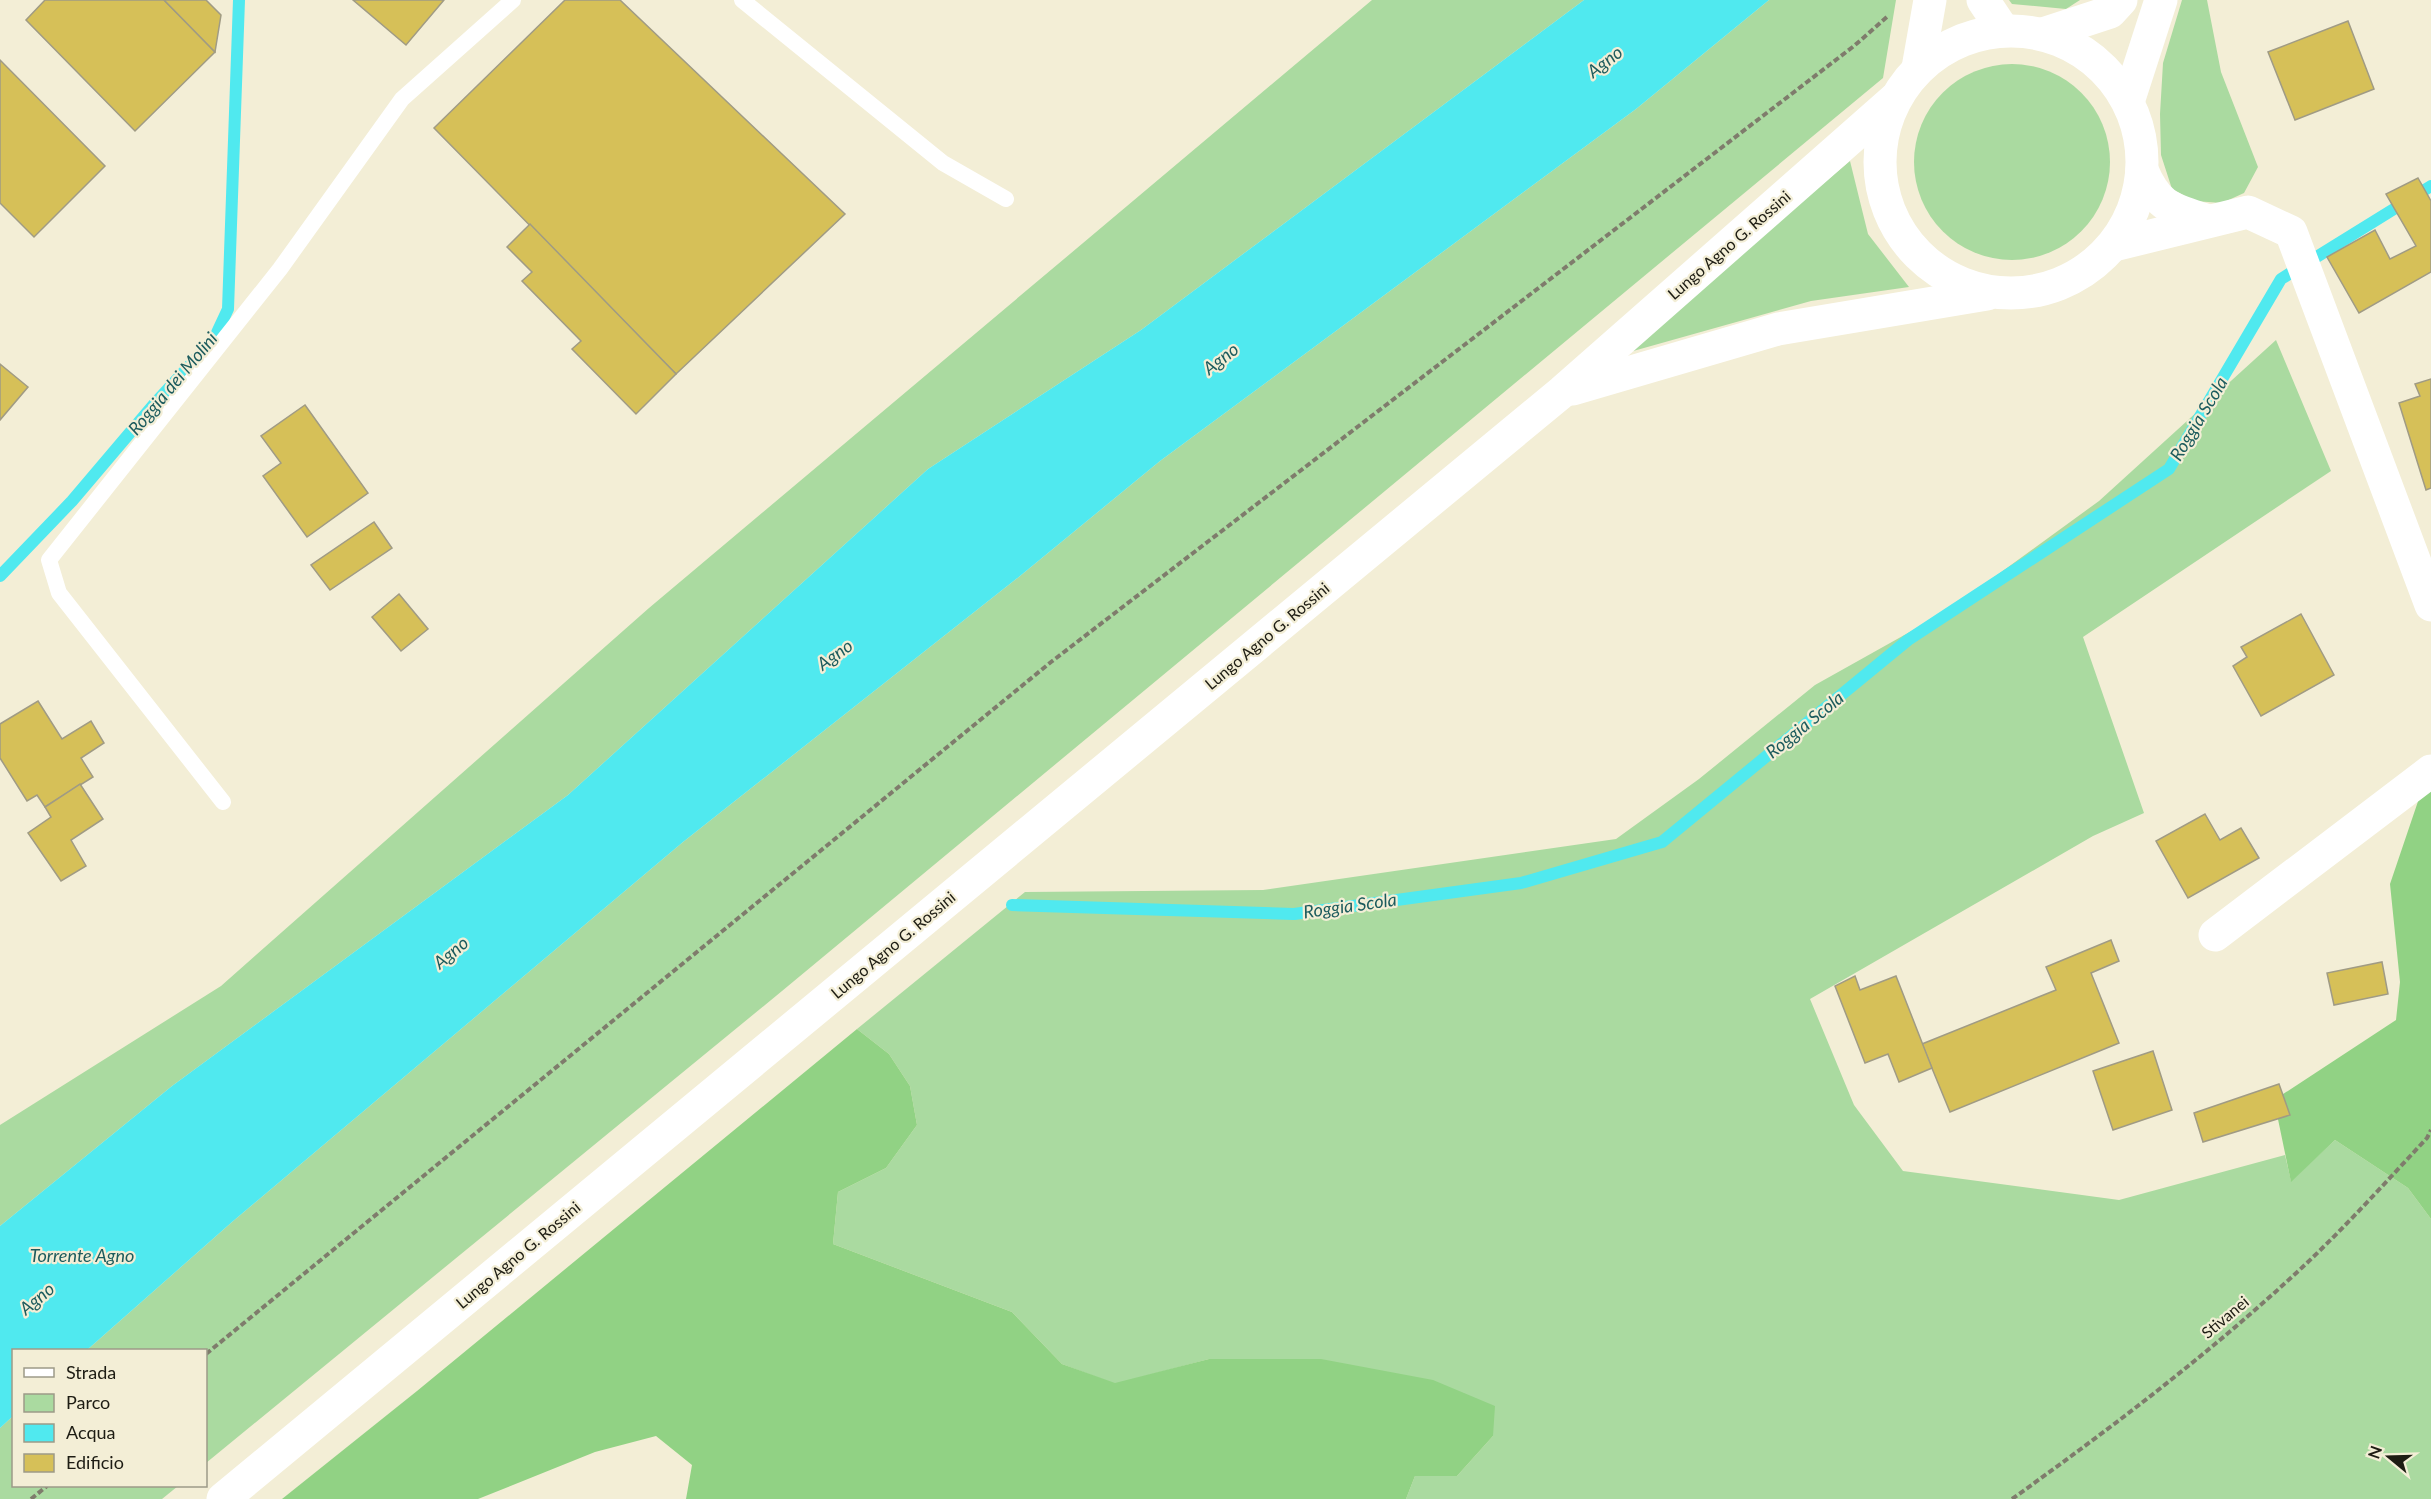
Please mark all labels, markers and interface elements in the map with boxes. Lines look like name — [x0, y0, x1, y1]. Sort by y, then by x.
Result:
water label: Agno — [1581, 41, 1627, 82]
street label: Lungo Agno G. Rossini — [1663, 186, 1794, 303]
water label: Roggia dei Molini — [123, 328, 222, 439]
water label: Agno — [1197, 338, 1243, 379]
water label: Roggia Scola — [2165, 373, 2232, 464]
street label: Lungo Agno G. Rossini — [1201, 578, 1333, 693]
water label: Agno — [811, 634, 857, 675]
water label: Roggia Scola — [1761, 686, 1848, 762]
street label: Lungo Agno G. Rossini — [827, 887, 959, 1002]
water label: Roggia Scola — [1302, 888, 1398, 922]
water label: Agno — [428, 931, 472, 974]
street label: Lungo Agno G. Rossini — [452, 1197, 584, 1312]
water label: Torrente Agno — [30, 1244, 134, 1266]
water label: Agno — [14, 1277, 58, 1320]
street label: Stivanei — [2197, 1292, 2252, 1342]
legend — [12, 1349, 207, 1487]
text: Strada — [66, 1361, 116, 1383]
text: Parco — [66, 1391, 110, 1413]
text: Acqua — [66, 1421, 115, 1443]
north arrow — [2359, 1427, 2419, 1487]
text: N — [2363, 1443, 2385, 1461]
text: Edificio — [66, 1451, 124, 1473]

